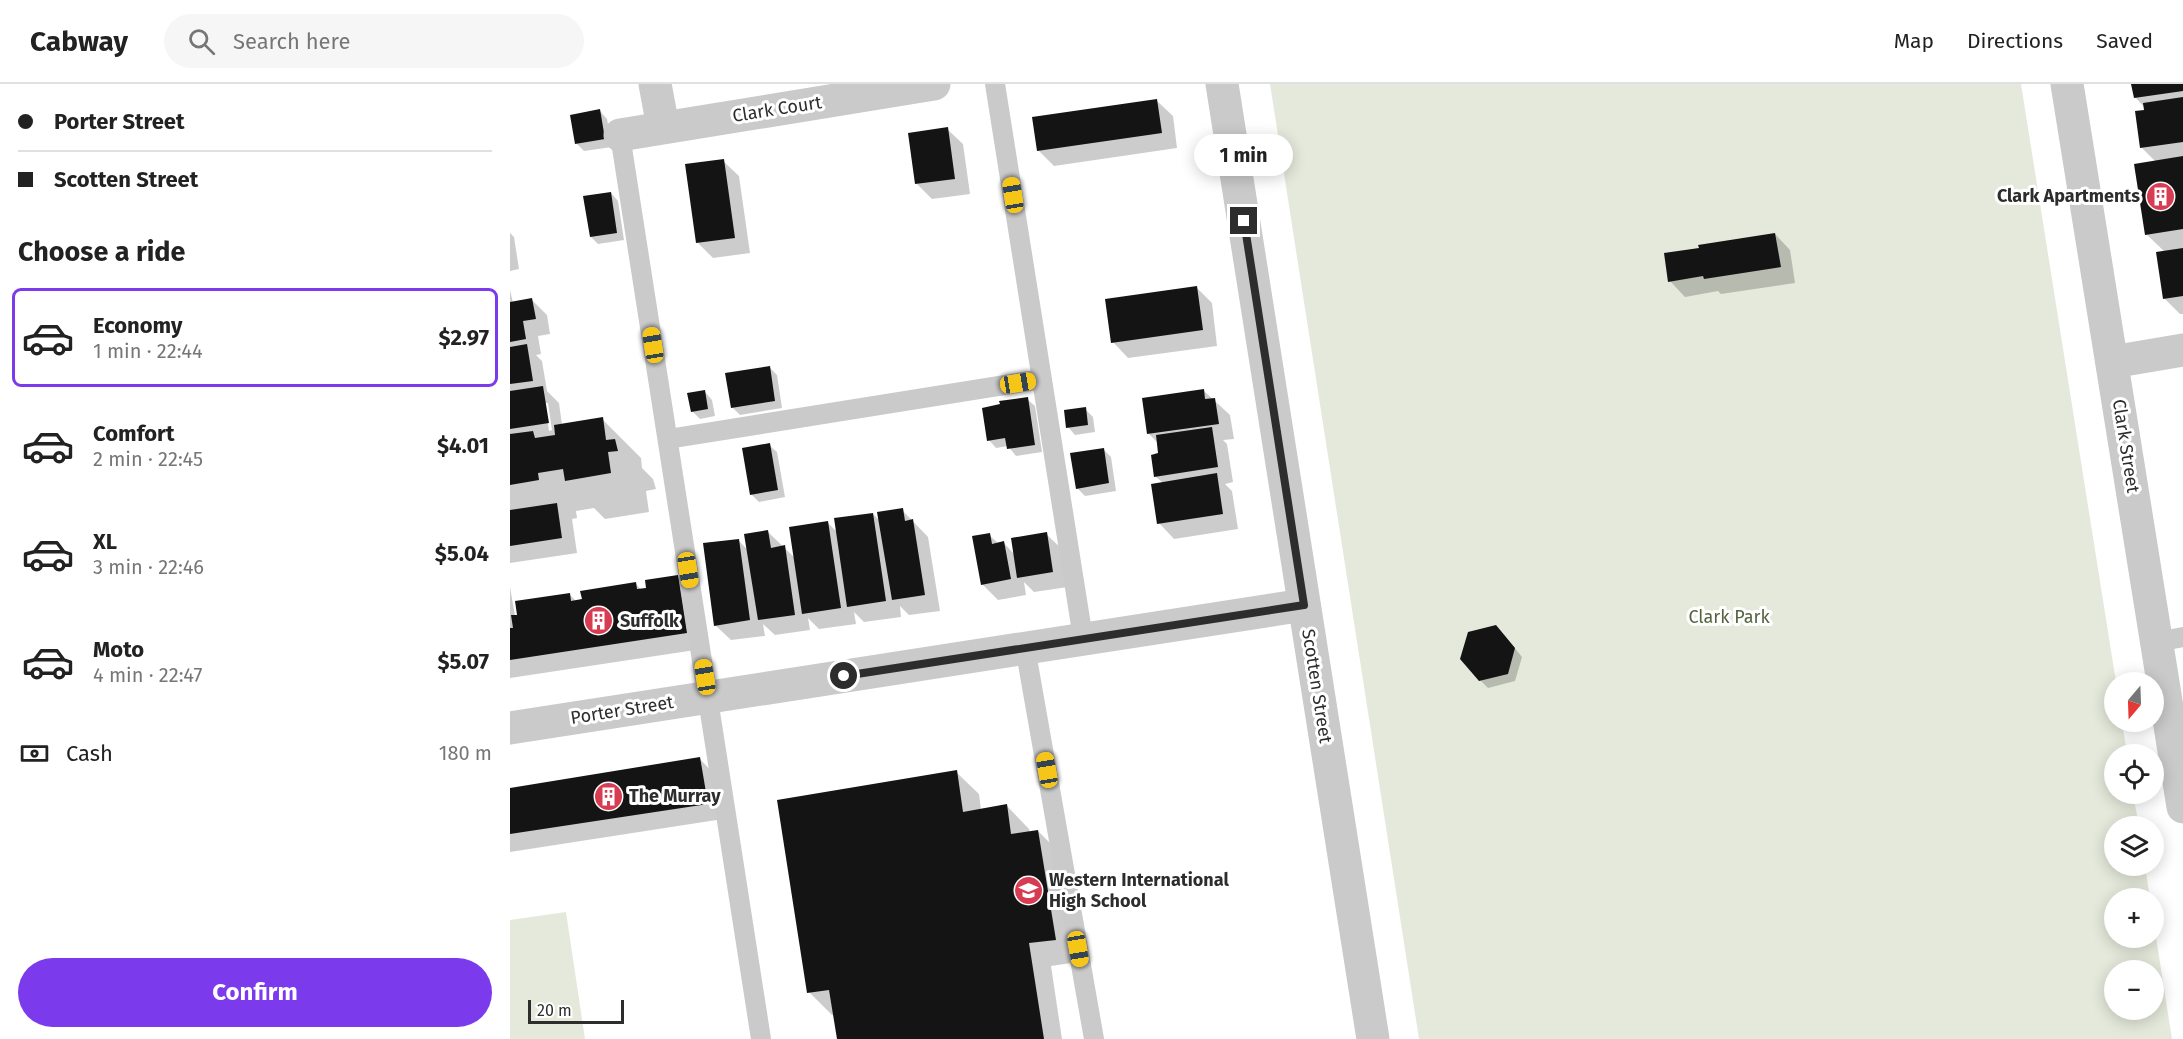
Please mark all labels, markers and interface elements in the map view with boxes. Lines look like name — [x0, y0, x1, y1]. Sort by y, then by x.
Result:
search box — [164, 14, 584, 68]
text: Cabway — [30, 25, 128, 58]
icon: search — [185, 25, 218, 58]
text: Search here — [233, 28, 350, 55]
text: Map — [1894, 28, 1934, 54]
text: Directions — [1967, 28, 2063, 54]
text: Saved — [2096, 28, 2153, 54]
street label: Clark Court — [731, 91, 824, 127]
text: Porter Street — [54, 108, 185, 135]
callout: 1 min — [1194, 134, 1293, 176]
text: 1 min — [1219, 143, 1268, 167]
text: Scotten Street — [54, 166, 198, 193]
car — [1001, 176, 1025, 214]
building icon: Clark Apartments — [2145, 180, 2177, 212]
place label: Clark Apartments — [1997, 185, 2140, 207]
route end — [1230, 207, 1257, 234]
text: Choose a ride — [18, 236, 185, 268]
icon: car — [21, 311, 75, 365]
text: Economy — [93, 312, 182, 339]
text: $2.97 — [439, 324, 489, 351]
car — [641, 326, 665, 364]
text: 1 min · 22:44 — [93, 339, 203, 363]
car — [999, 371, 1037, 395]
street label: Clark Street — [2108, 398, 2144, 495]
icon: car — [21, 419, 75, 473]
text: Comfort — [93, 420, 174, 447]
text: $4.01 — [437, 432, 489, 459]
text: 2 min · 22:45 — [93, 447, 203, 471]
icon: car — [21, 527, 75, 581]
text: XL — [93, 528, 117, 555]
text: $5.04 — [435, 540, 489, 567]
car — [676, 551, 700, 589]
text: 3 min · 22:46 — [93, 555, 204, 579]
building icon: Suffolk — [583, 605, 615, 637]
park label: Clark Park — [1688, 606, 1770, 628]
place label: Suffolk — [620, 610, 680, 632]
street label: Scotten Street — [1297, 627, 1337, 745]
icon: car — [21, 635, 75, 689]
text: Moto — [93, 636, 144, 663]
text: $5.07 — [437, 648, 489, 675]
car — [693, 658, 717, 696]
route start — [830, 662, 857, 689]
text: 4 min · 22:47 — [93, 663, 202, 687]
north arrow — [2104, 672, 2164, 732]
map controls — [2104, 672, 2164, 1020]
street label: Porter Street — [569, 691, 676, 729]
icon: cash — [18, 737, 51, 770]
text: Cash — [66, 740, 113, 767]
text: 180 m — [439, 741, 492, 765]
button: locate — [2104, 744, 2164, 804]
car — [1035, 751, 1059, 789]
building icon: The Murray — [592, 780, 624, 812]
place label: The Murray — [629, 785, 721, 807]
button: layers — [2104, 816, 2164, 876]
place label: Western International High School — [1049, 869, 1229, 912]
school or university icon: Western International High School — [1012, 874, 1044, 906]
button: + — [2104, 888, 2164, 948]
car — [1066, 930, 1090, 968]
button: Confirm — [18, 958, 492, 1027]
button: − — [2104, 960, 2164, 1020]
scale bar — [528, 997, 624, 1024]
text: 20 m — [537, 1001, 572, 1020]

